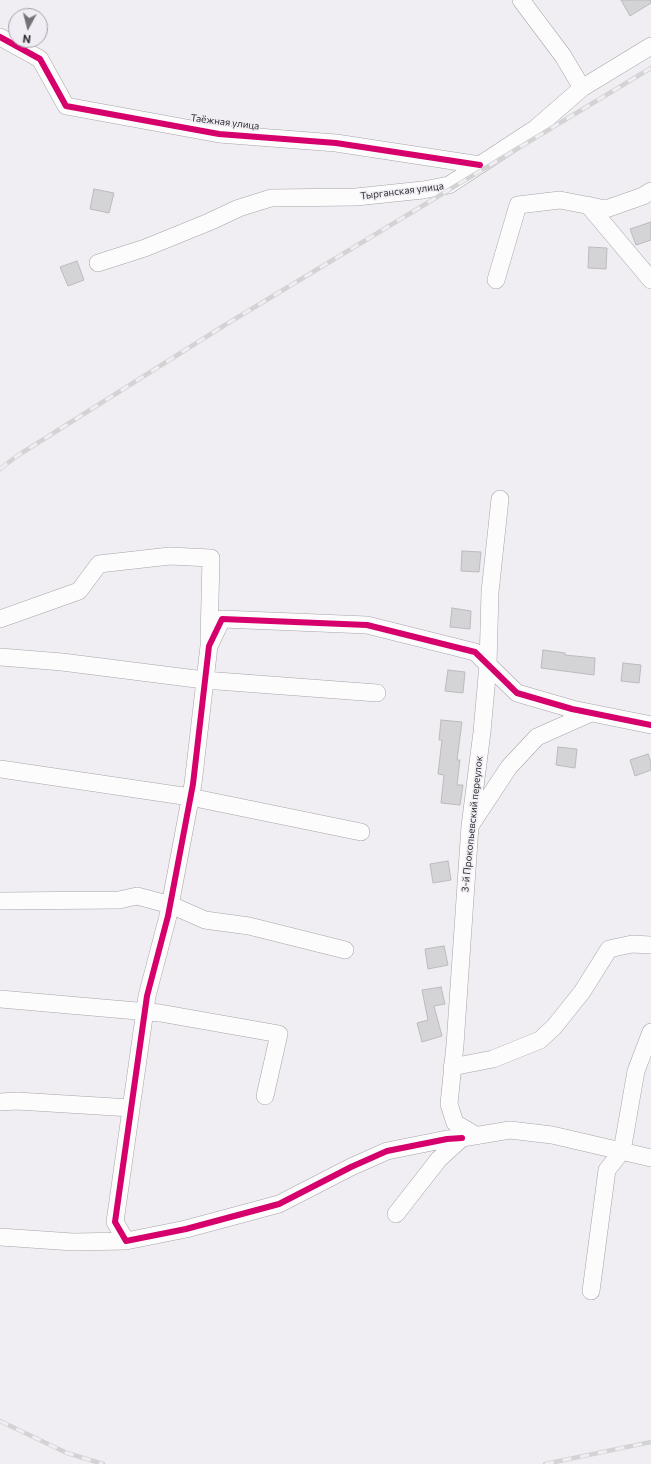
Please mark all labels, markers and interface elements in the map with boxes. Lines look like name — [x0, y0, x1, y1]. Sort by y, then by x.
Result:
north arrow — [8, 8, 48, 48]
text: N — [22, 32, 32, 46]
street label: Таёжная улица — [190, 112, 260, 132]
street label: Тырганская улица — [360, 180, 444, 202]
street label: 3-й Прокопьевский переулок — [459, 755, 485, 893]

